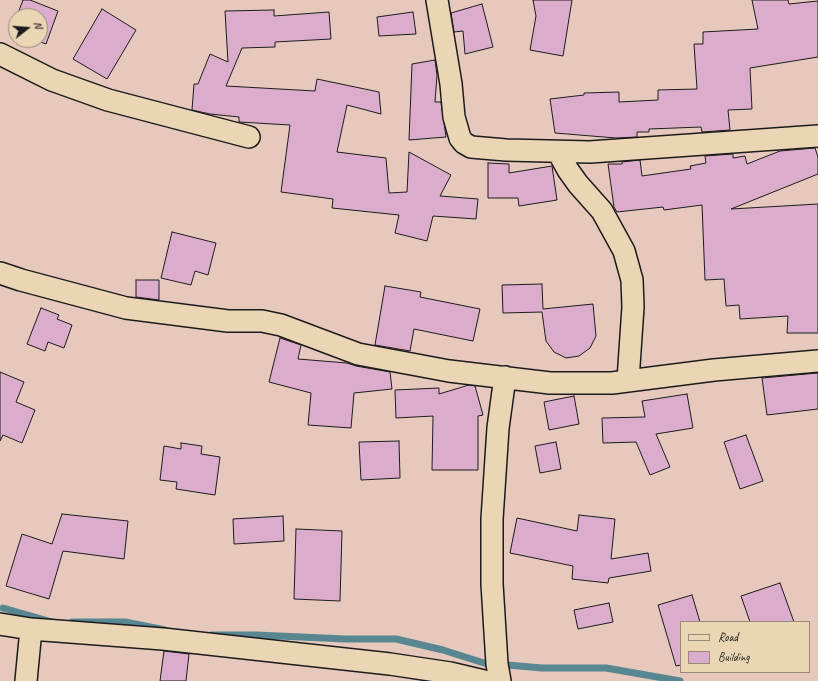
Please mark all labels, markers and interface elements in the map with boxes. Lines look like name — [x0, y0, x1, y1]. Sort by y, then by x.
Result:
north arrow — [8, 8, 48, 48]
text: N — [31, 19, 46, 30]
legend — [680, 621, 810, 673]
text: Road — [718, 629, 738, 645]
text: Building — [718, 649, 750, 665]

